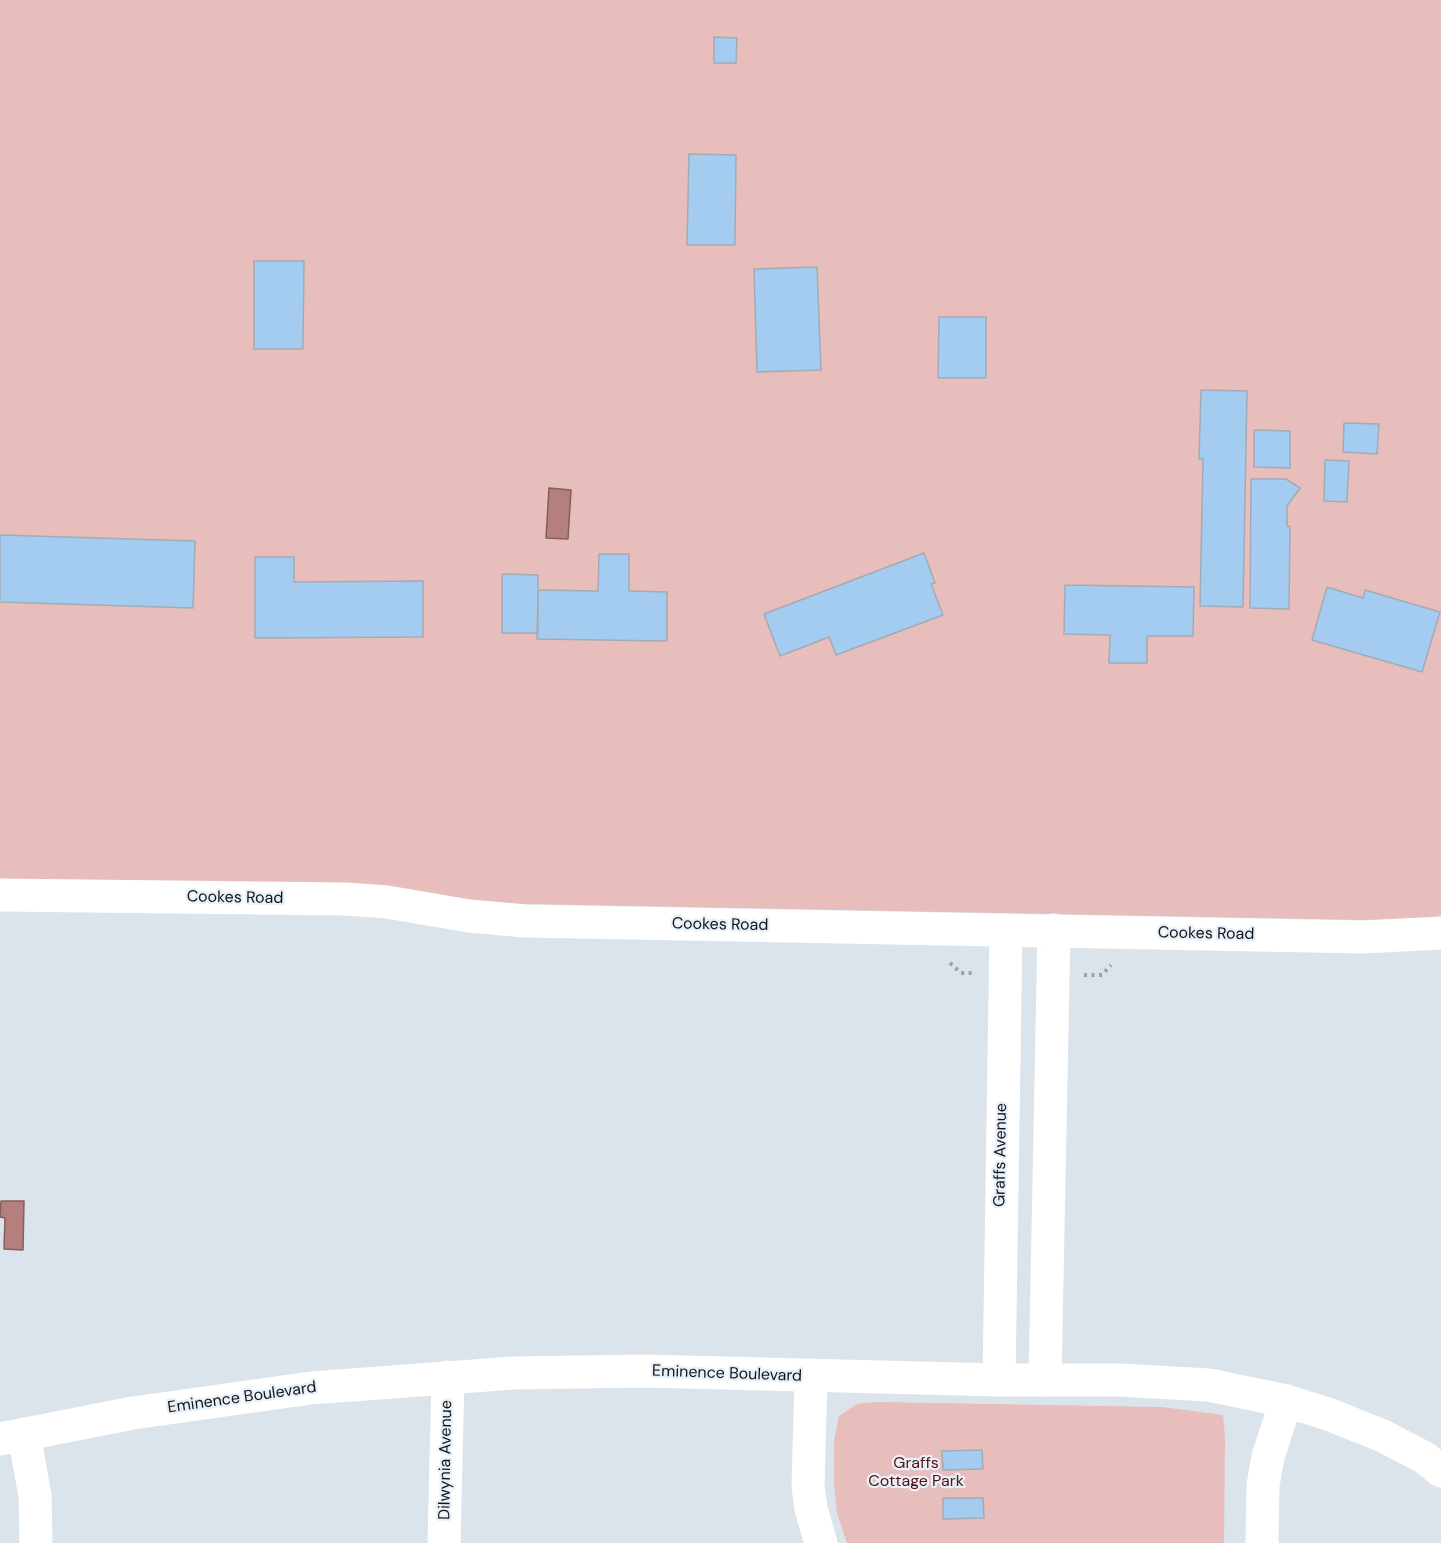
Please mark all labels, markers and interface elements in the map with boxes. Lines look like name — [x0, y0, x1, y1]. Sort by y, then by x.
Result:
street label: Cookes Road — [187, 888, 283, 908]
street label: Cookes Road — [672, 915, 768, 935]
street label: Cookes Road — [1158, 924, 1254, 944]
street label: Graffs Avenue — [990, 1103, 1012, 1207]
street label: Eminence Boulevard — [652, 1362, 802, 1386]
street label: Eminence Boulevard — [166, 1378, 318, 1418]
street label: Dilwynia Avenue — [435, 1400, 457, 1520]
park label: Graffs Cottage Park — [868, 1454, 964, 1492]

